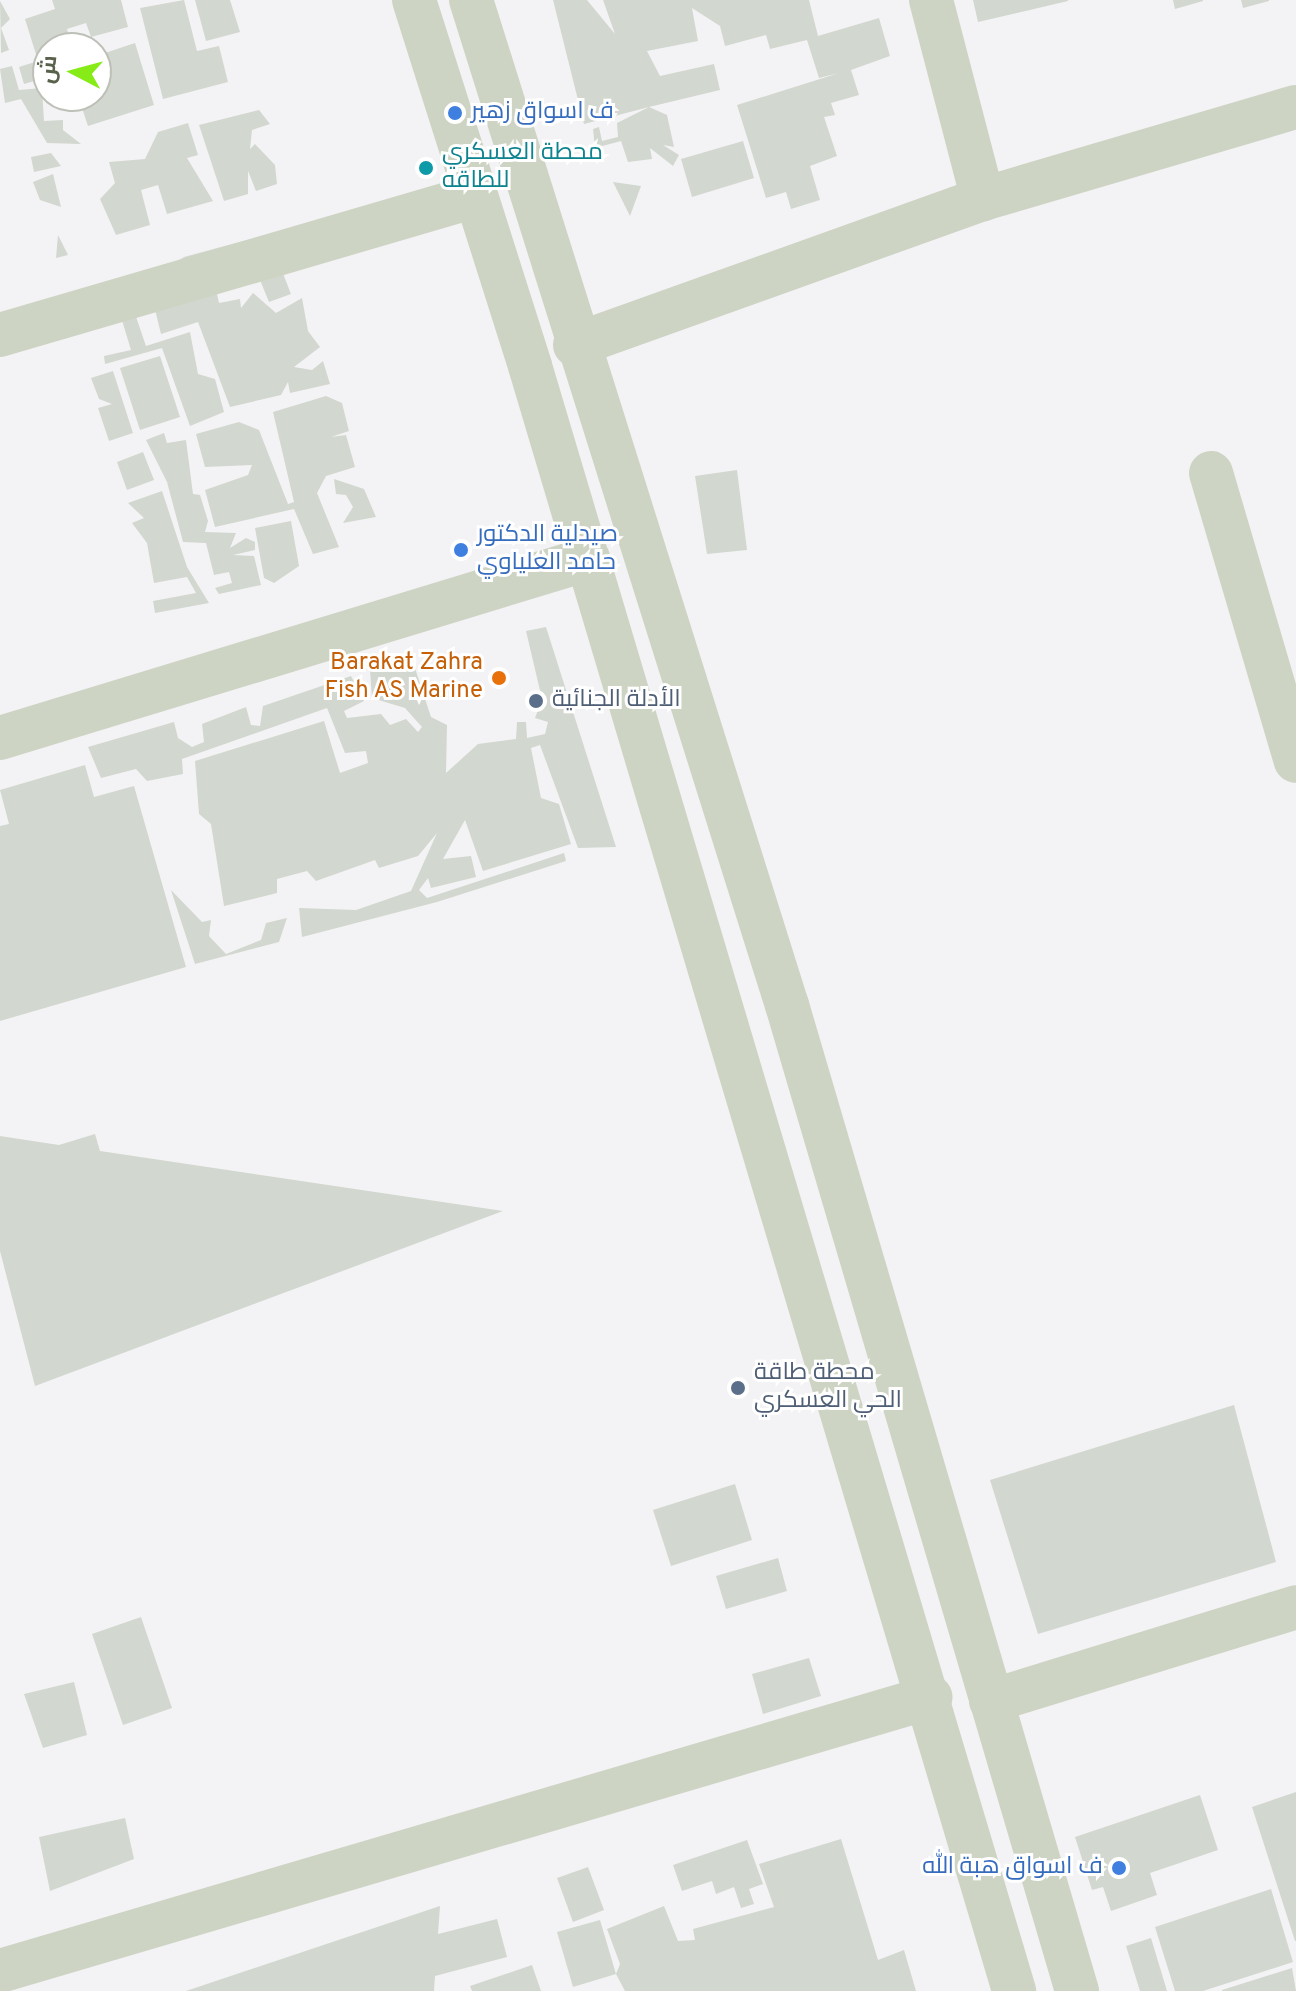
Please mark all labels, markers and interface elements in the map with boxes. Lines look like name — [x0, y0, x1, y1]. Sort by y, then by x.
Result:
north arrow — [32, 32, 112, 112]
text: ش — [35, 54, 65, 85]
place label: ف اسواق زهير — [471, 99, 614, 127]
marker: ف اسواق زهير — [446, 104, 464, 122]
place label: محطة العسكري للطاقه — [442, 140, 603, 196]
marker: محطة العسكري للطاقه — [417, 159, 435, 177]
place label: صيدلية الدكتور حامد العلياوي — [477, 522, 618, 578]
marker: صيدلية الدكتور حامد العلياوي — [452, 541, 470, 559]
place label: Barakat Zahra Fish AS Marine — [324, 650, 483, 706]
marker: Barakat Zahra Fish AS Marine — [490, 669, 508, 687]
place label: الأدلة الجنائية — [552, 687, 681, 715]
marker: الأدلة الجنائية — [527, 692, 545, 710]
place label: محطة طاقة الحي العسكري — [754, 1360, 902, 1416]
marker: محطة طاقة الحي العسكري — [729, 1379, 747, 1397]
place label: ف اسواق هبة الله — [922, 1854, 1103, 1882]
marker: ف اسواق هبة الله — [1110, 1859, 1128, 1877]

